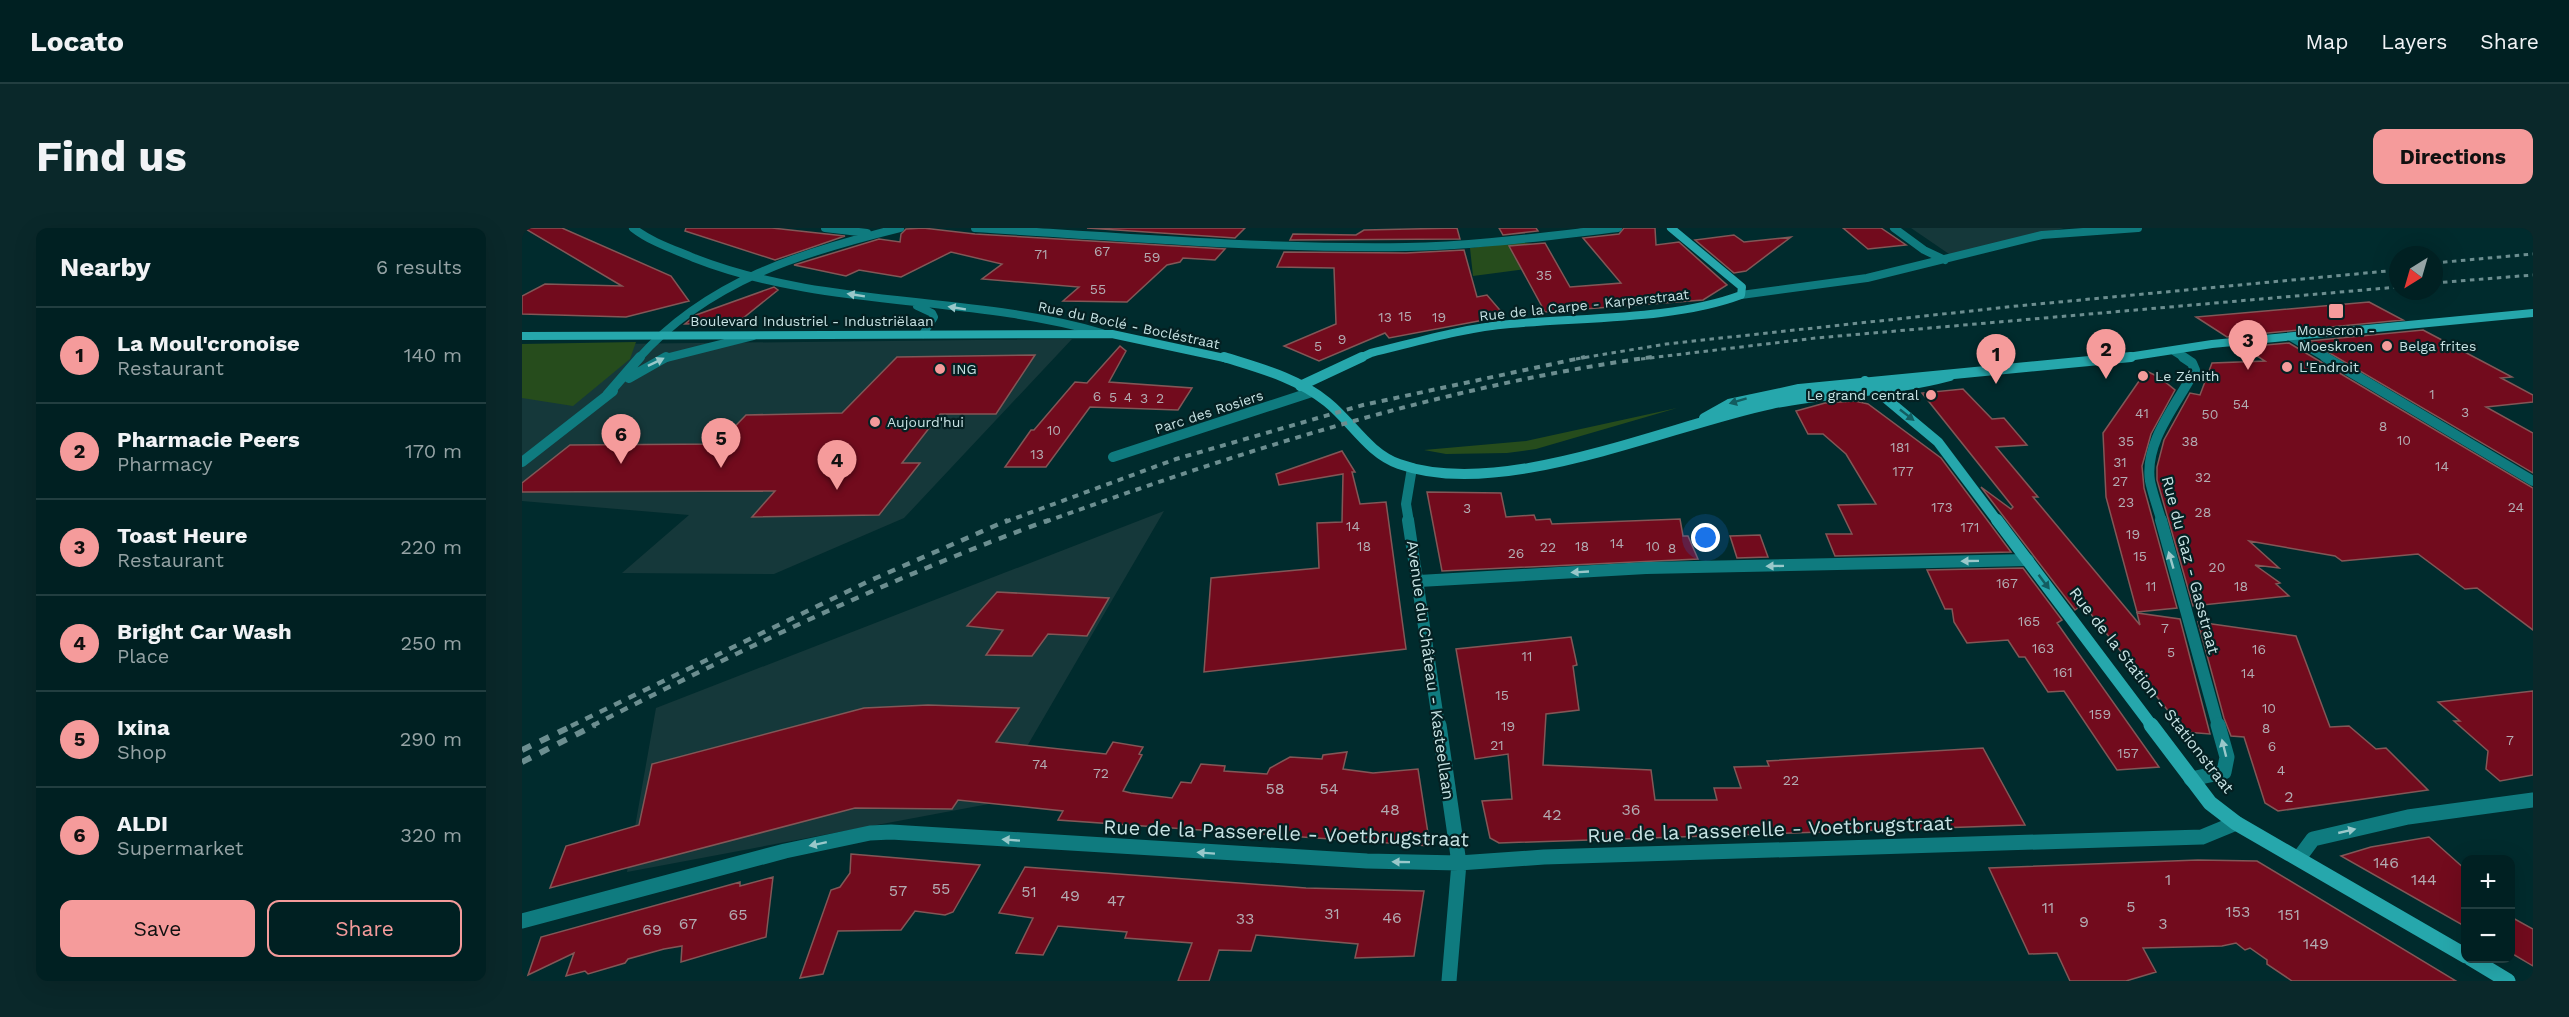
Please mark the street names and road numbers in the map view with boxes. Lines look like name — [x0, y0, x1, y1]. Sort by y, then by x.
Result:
street label: Rue de la Carpe - Karperstraat — [1478, 286, 1690, 324]
street label: Rue du Boclé - Bocléstraat — [1037, 298, 1221, 352]
street label: Boulevard Industriel - Industriëlaan — [690, 313, 934, 329]
street label: Parc des Rosiers — [1153, 387, 1265, 437]
street label: Rue du Gaz - Gasstraat — [2158, 474, 2224, 657]
street label: Avenue du Château - Kasteellaan — [1403, 539, 1458, 801]
street label: Rue de la Station - Stationstraat — [2065, 584, 2238, 797]
street label: Rue de la Passerelle - Voetbrugstraat — [1587, 811, 1954, 847]
street label: Rue de la Passerelle - Voetbrugstraat — [1103, 815, 1470, 851]

